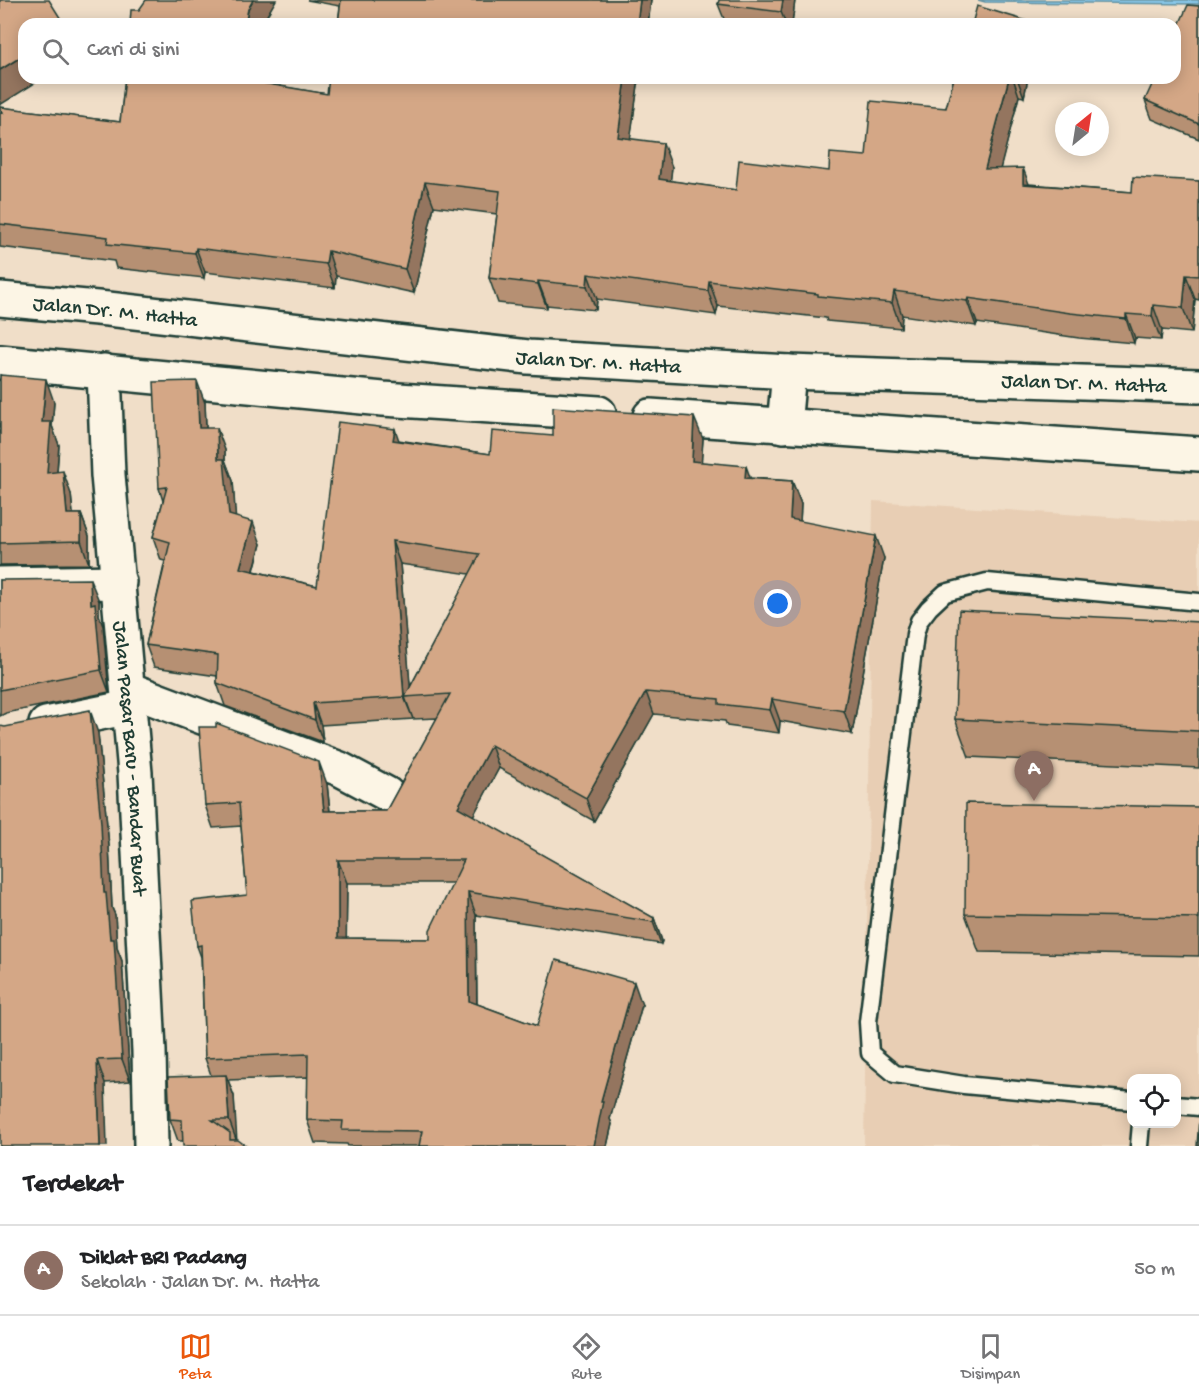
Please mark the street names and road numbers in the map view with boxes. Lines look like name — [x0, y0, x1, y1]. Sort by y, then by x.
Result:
street label: Jalan Dr. M. Hatta — [32, 293, 200, 335]
street label: Jalan Dr. M. Hatta — [514, 347, 683, 382]
street label: Jalan Dr. M. Hatta — [1001, 370, 1169, 401]
street label: Jalan Pasar Baru - Bandar Buat — [105, 620, 150, 898]

